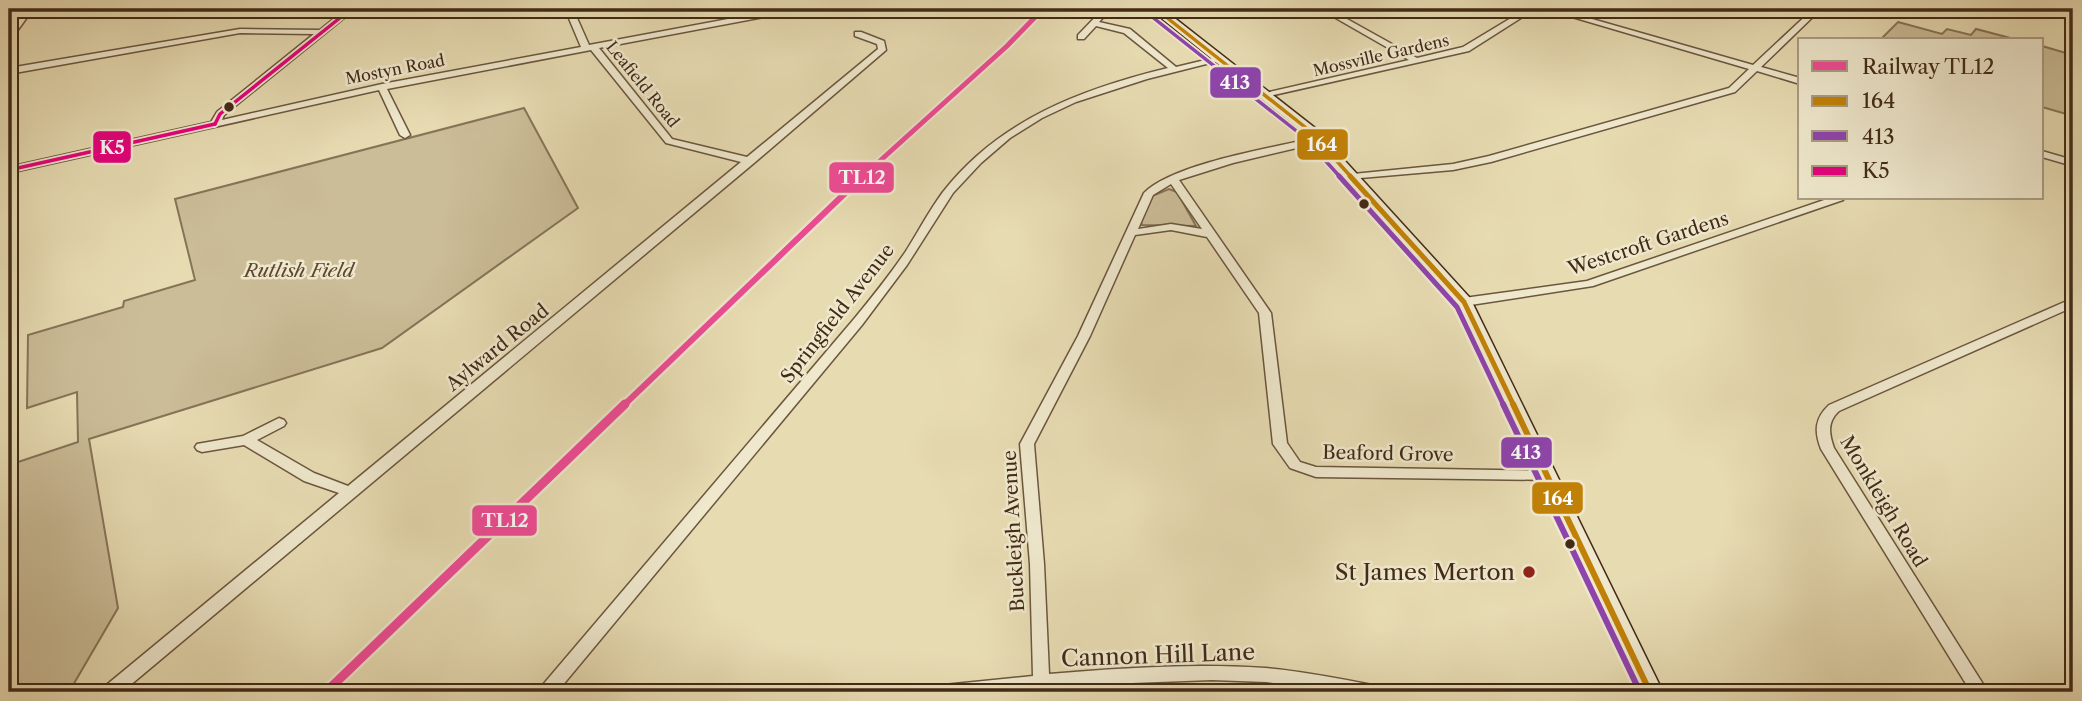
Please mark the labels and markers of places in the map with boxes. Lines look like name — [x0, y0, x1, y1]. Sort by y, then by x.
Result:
unlabelled marker — [222, 100, 236, 114]
unlabelled marker — [1357, 197, 1371, 211]
unlabelled marker — [1563, 537, 1577, 551]
place label: St James Merton — [1335, 558, 1515, 586]
marker: St James Merton — [1521, 564, 1537, 580]

